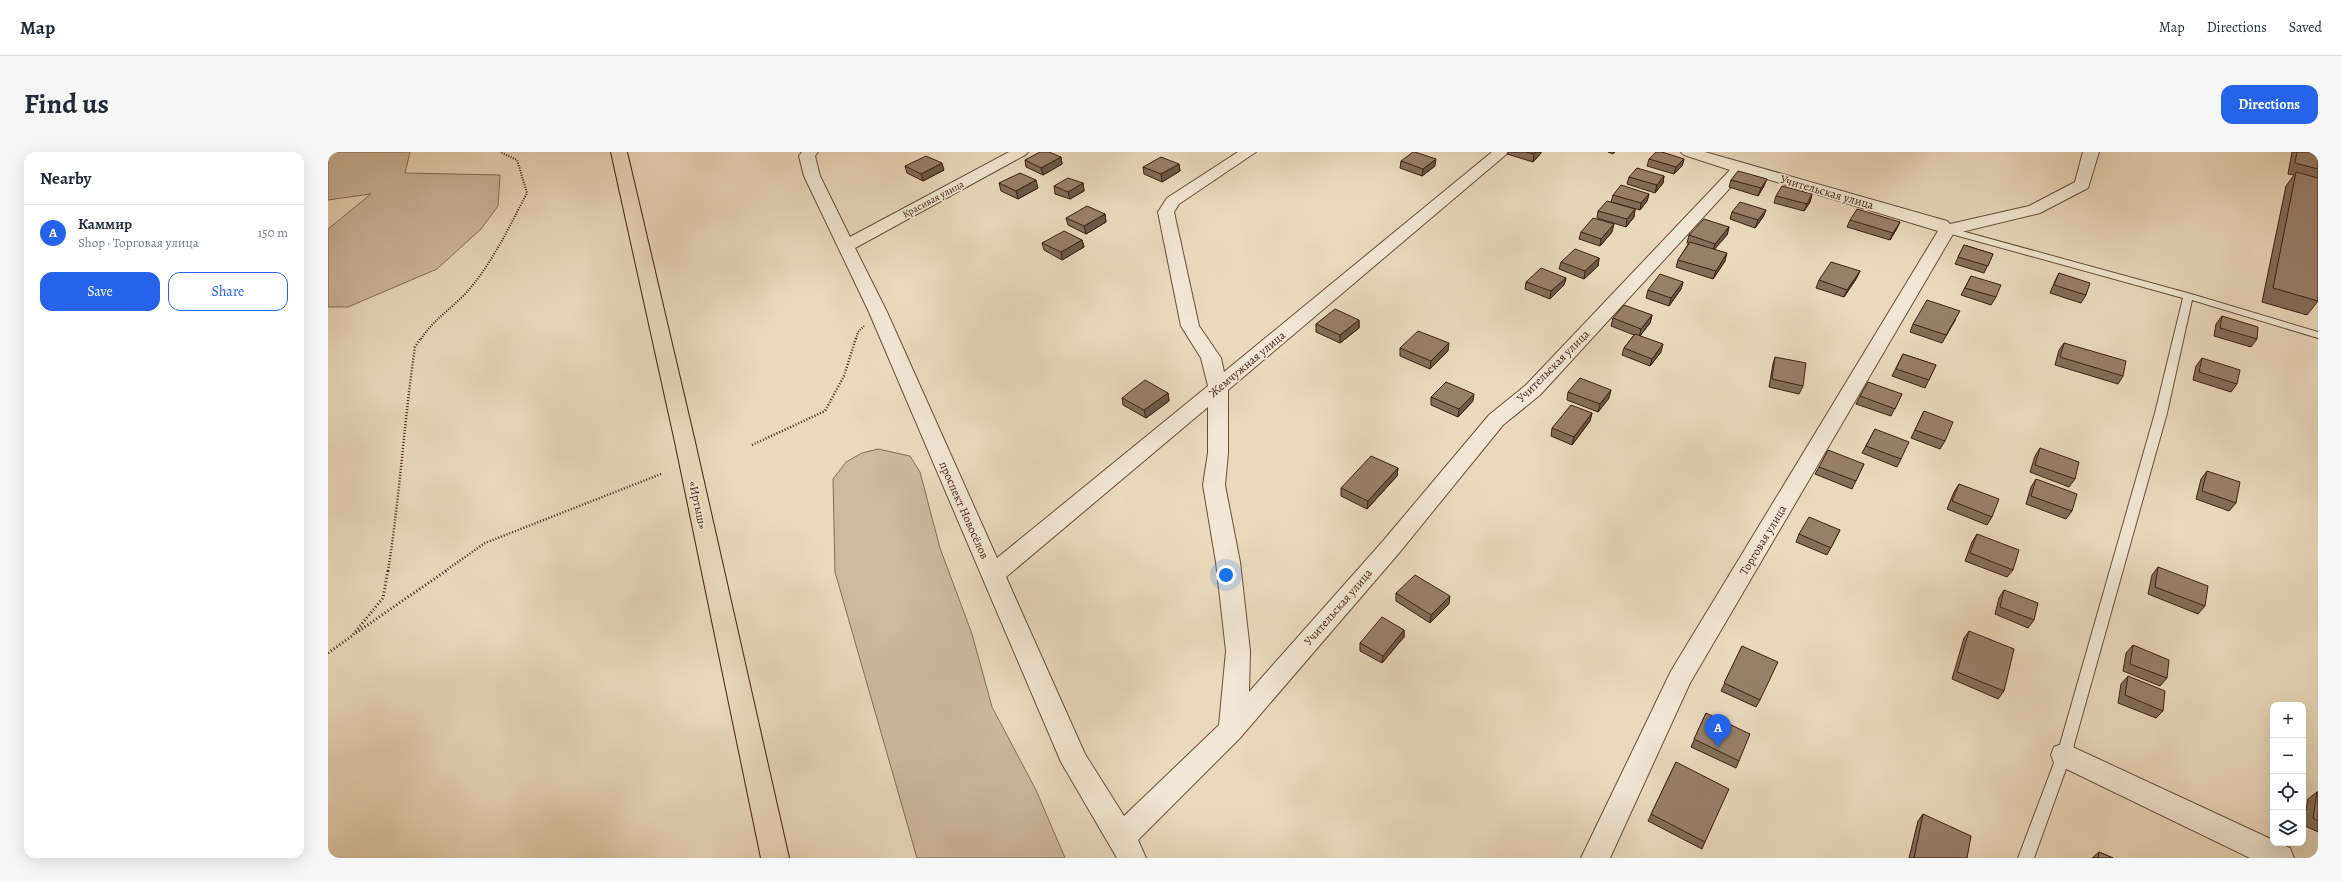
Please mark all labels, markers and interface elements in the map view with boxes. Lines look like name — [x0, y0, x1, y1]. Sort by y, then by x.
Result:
text: Map — [20, 15, 55, 41]
text: Map — [2159, 18, 2185, 37]
text: Directions — [2207, 18, 2267, 37]
text: Saved — [2289, 18, 2322, 37]
text: Find us — [24, 85, 109, 123]
button: Directions — [2221, 85, 2318, 124]
text: Nearby — [40, 167, 91, 190]
street label: Учительская улица — [1778, 171, 1876, 213]
street label: Красивая улица — [900, 177, 967, 222]
text: Каммир — [78, 214, 132, 234]
text: A — [49, 224, 57, 241]
text: 150 m — [258, 224, 288, 241]
text: Shop · Торговая улица — [78, 234, 199, 251]
button: Save — [40, 272, 160, 311]
button: Share — [168, 272, 288, 311]
street label: Учительская улица — [1513, 326, 1593, 406]
street label: Жемчужная улица — [1205, 327, 1289, 401]
street label: проспект Новосёлов — [935, 459, 993, 562]
street label: «Иртыш» — [685, 479, 711, 531]
street label: Торговая улица — [1736, 501, 1791, 578]
your location — [1216, 565, 1236, 585]
street label: Учительская улица — [1300, 565, 1376, 649]
map controls — [2270, 702, 2306, 846]
button: + — [2270, 702, 2306, 738]
pin: A — [1705, 714, 1731, 747]
button: − — [2270, 738, 2306, 774]
button: locate — [2270, 774, 2306, 810]
button: layers — [2270, 810, 2306, 846]

